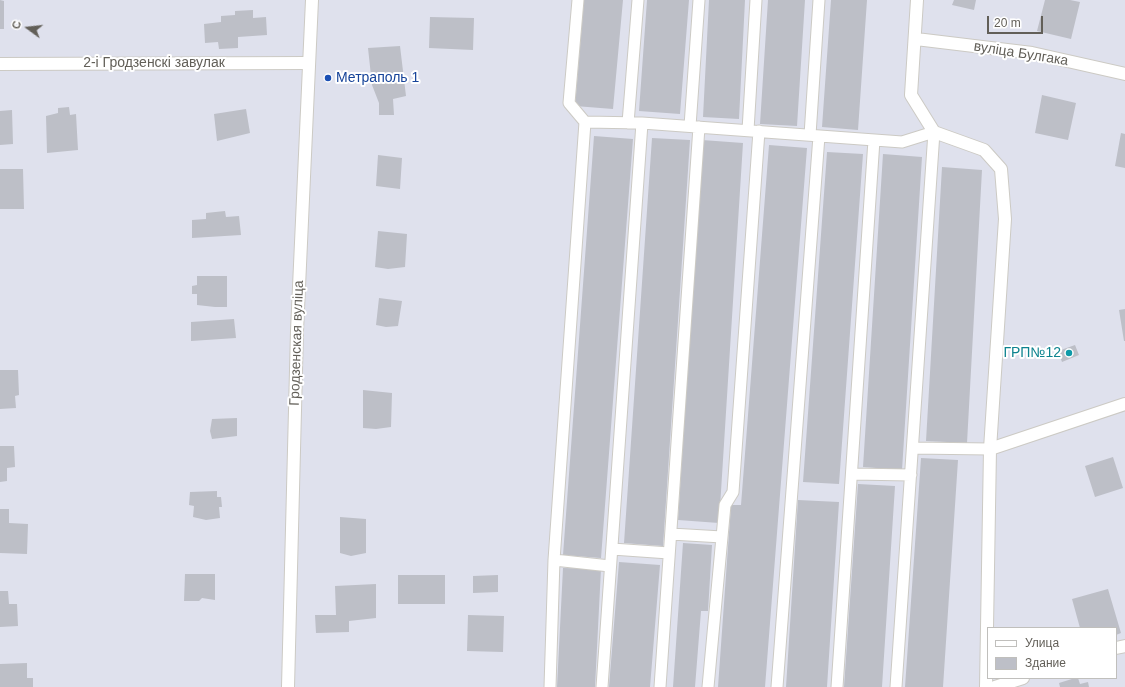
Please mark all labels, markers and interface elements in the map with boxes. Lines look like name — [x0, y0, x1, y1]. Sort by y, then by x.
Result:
north arrow — [8, 8, 48, 48]
scale bar — [989, 8, 1045, 34]
text: 20 m — [994, 16, 1021, 30]
text: С — [10, 20, 23, 30]
street label: вуліца Булгака — [973, 38, 1069, 70]
street label: 2-і Гродзенскі завулак — [83, 55, 225, 71]
place label: Метраполь 1 — [336, 70, 419, 86]
marker: Метраполь 1 — [323, 73, 333, 83]
street label: Гродзенская вуліца — [286, 280, 308, 406]
place label: ГРП№12 — [1003, 345, 1061, 361]
marker: ГРП№12 — [1064, 348, 1074, 358]
legend — [987, 627, 1117, 679]
text: Улица — [1025, 636, 1059, 650]
text: Здание — [1025, 656, 1066, 670]

